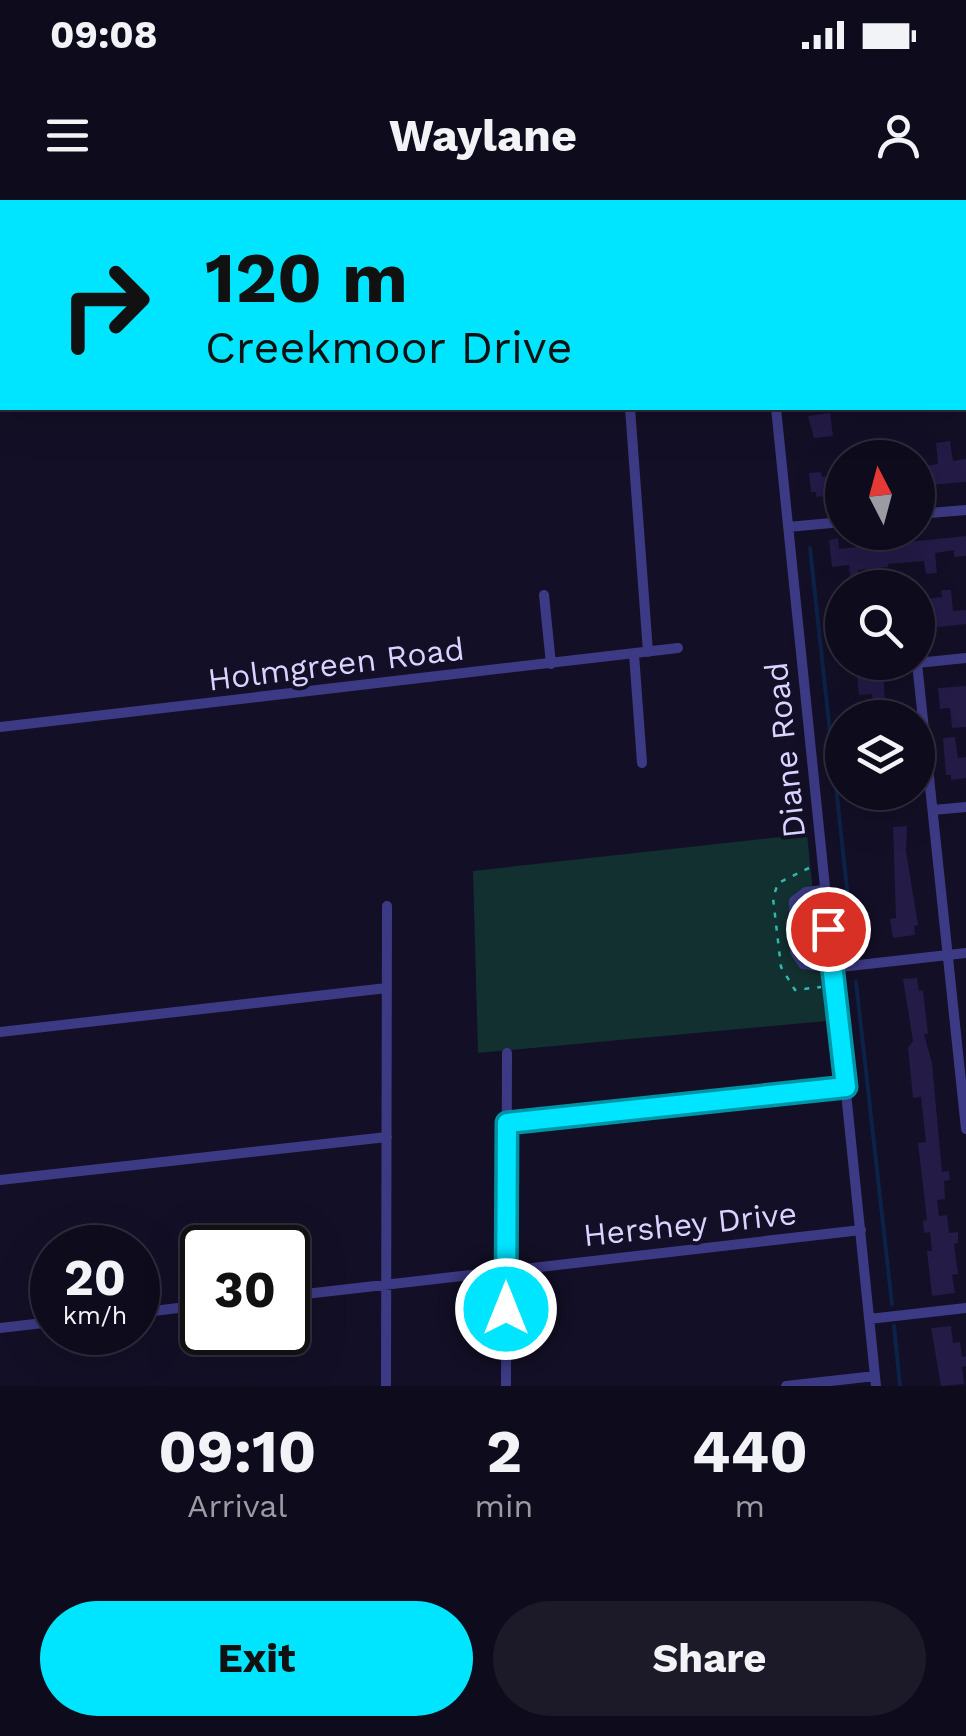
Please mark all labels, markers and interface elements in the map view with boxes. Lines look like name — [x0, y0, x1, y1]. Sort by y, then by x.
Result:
text: 09:08 — [50, 13, 158, 57]
icon: menu — [40, 108, 95, 163]
icon: person — [871, 108, 926, 163]
text: Waylane — [389, 109, 577, 162]
text: 120 m — [205, 237, 408, 319]
icon: right — [40, 240, 170, 370]
text: Creekmoor Drive — [205, 321, 572, 374]
north arrow — [825, 440, 935, 550]
map controls — [825, 440, 935, 810]
button: search — [825, 570, 935, 680]
street label: Holmgreen Road — [206, 629, 466, 699]
street label: Diane Road — [757, 660, 813, 840]
button: layers — [825, 700, 935, 810]
pin — [786, 887, 871, 972]
icon: arrive — [801, 902, 856, 957]
street label: Hershey Drive — [581, 1194, 799, 1254]
speed limit sign: 30 — [180, 1225, 310, 1355]
text: 20 — [64, 1248, 126, 1307]
position arrow — [454, 1257, 558, 1361]
text: km/h — [63, 1301, 127, 1330]
text: 09:10 — [158, 1416, 316, 1487]
text: 2 — [486, 1416, 522, 1487]
text: 440 — [692, 1416, 808, 1487]
text: Arrival — [187, 1487, 287, 1525]
text: min — [475, 1487, 533, 1525]
text: m — [734, 1487, 765, 1525]
button: Exit — [40, 1601, 473, 1716]
button: Share — [493, 1601, 926, 1716]

